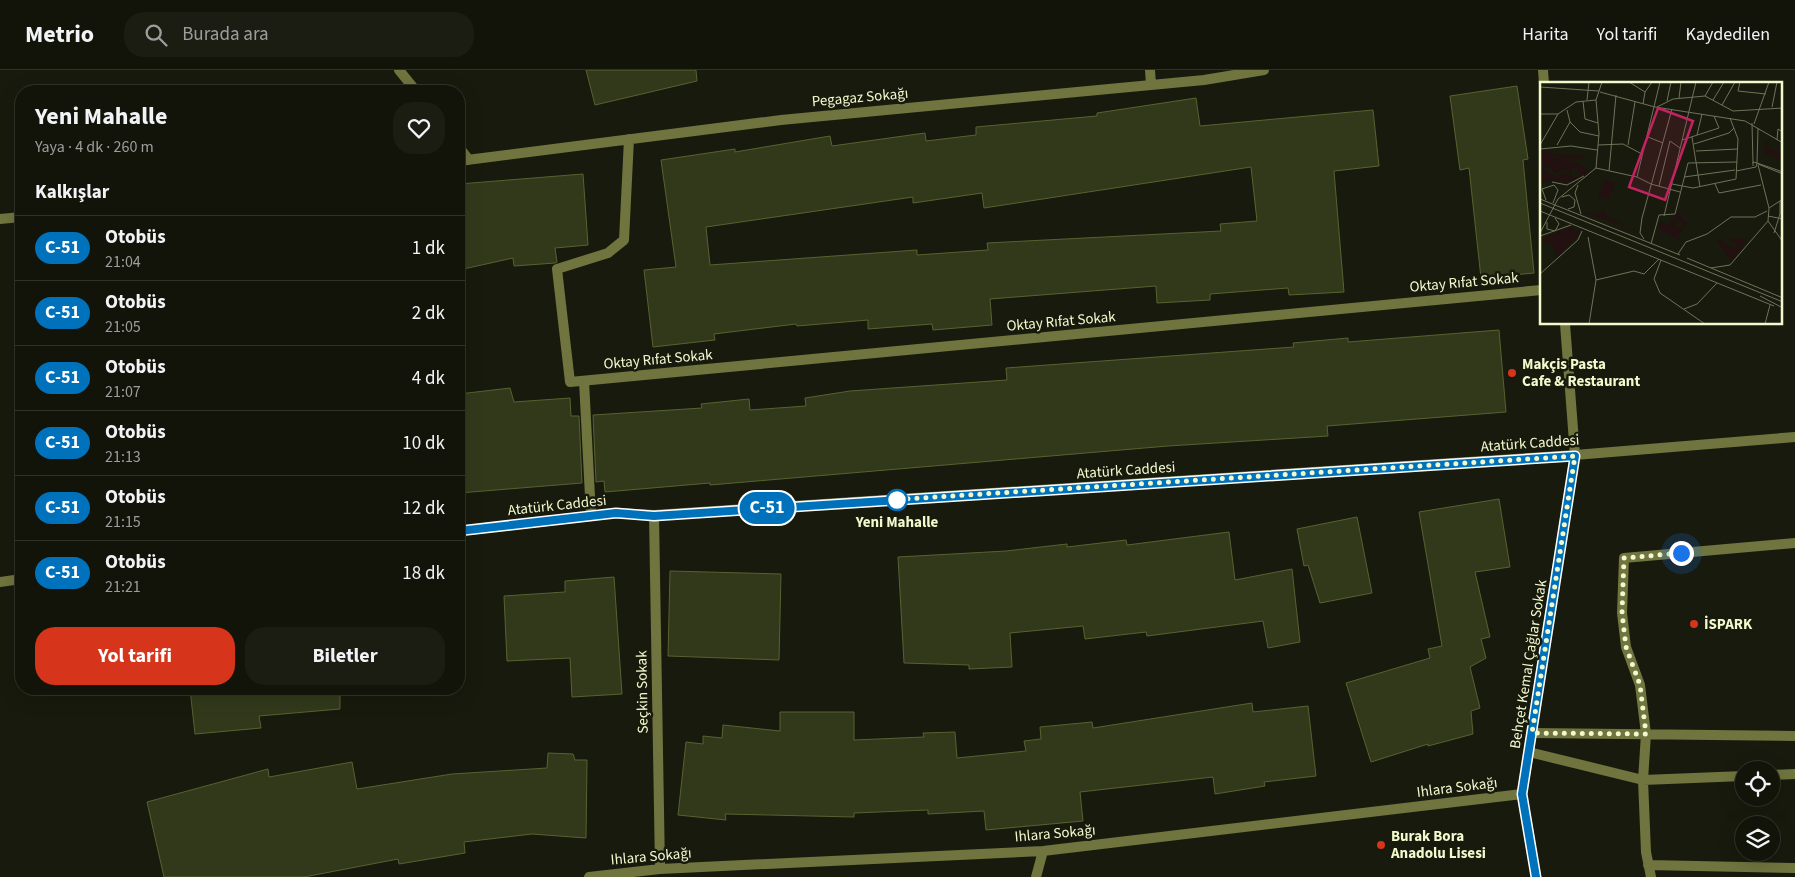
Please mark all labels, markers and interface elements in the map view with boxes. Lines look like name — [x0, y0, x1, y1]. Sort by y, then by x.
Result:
search box — [124, 12, 474, 57]
text: Metrio — [25, 17, 94, 52]
icon: search — [142, 21, 170, 49]
text: Burada ara — [182, 21, 269, 48]
text: Harita — [1522, 22, 1569, 47]
text: Yol tarifi — [1597, 22, 1657, 47]
text: Kaydedilen — [1685, 22, 1770, 47]
inset map — [1540, 82, 1782, 325]
street label: Pegagaz Sokağı — [811, 83, 909, 112]
text: Yeni Mahalle — [35, 99, 167, 134]
button: heart — [393, 102, 445, 154]
text: Yaya · 4 dk · 260 m — [35, 136, 154, 158]
text: Kalkışlar — [35, 179, 109, 206]
text: Otobüs — [105, 224, 166, 251]
text: C-51 — [45, 235, 80, 260]
text: 1 dk — [412, 235, 445, 262]
text: 21:04 — [105, 251, 141, 273]
street label: Oktay Rıfat Sokak — [1409, 267, 1520, 298]
text: Otobüs — [105, 289, 166, 316]
text: C-51 — [45, 300, 80, 325]
text: 2 dk — [412, 300, 445, 327]
street label: Oktay Rıfat Sokak — [1006, 306, 1117, 337]
text: 21:05 — [105, 316, 141, 338]
street label: Oktay Rıfat Sokak — [603, 344, 714, 375]
text: Otobüs — [105, 354, 166, 381]
place label: Makçis Pasta Cafe & Restaurant — [1522, 354, 1640, 392]
text: C-51 — [45, 365, 80, 390]
text: 4 dk — [412, 365, 445, 392]
marker: Makçis Pasta Cafe & Restaurant — [1506, 367, 1518, 379]
text: 21:07 — [105, 381, 141, 403]
text: Otobüs — [105, 419, 166, 446]
text: C-51 — [45, 430, 80, 455]
text: 10 dk — [402, 430, 445, 457]
street label: Atatürk Caddesi — [1480, 430, 1580, 457]
text: 21:13 — [105, 446, 141, 468]
street label: Atatürk Caddesi — [1076, 457, 1176, 484]
text: Otobüs — [105, 484, 166, 511]
marker: Yeni Mahalle — [886, 489, 908, 511]
street label: Atatürk Caddesi — [507, 490, 607, 521]
line badge: C-51 — [732, 492, 802, 524]
text: C-51 — [45, 495, 80, 520]
text: 12 dk — [402, 495, 445, 522]
text: C-51 — [750, 495, 784, 520]
text: 21:15 — [105, 511, 141, 533]
place label: Yeni Mahalle — [855, 512, 939, 533]
your location — [1669, 541, 1694, 566]
text: Otobüs — [105, 549, 166, 576]
text: C-51 — [45, 560, 80, 585]
text: 18 dk — [402, 560, 445, 587]
text: 21:21 — [105, 576, 141, 598]
street label: Behçet Kemal Çağlar Sokak — [1505, 578, 1552, 750]
place label: İSPARK — [1704, 614, 1753, 635]
marker: İSPARK — [1688, 618, 1700, 630]
button: Yol tarifi — [35, 627, 235, 685]
button: Biletler — [245, 627, 445, 685]
street label: Seçkin Sokak — [631, 650, 654, 734]
map controls — [1735, 761, 1780, 861]
button: locate — [1735, 761, 1780, 806]
street label: Ihlara Sokağı — [1416, 772, 1499, 803]
button: layers — [1735, 816, 1780, 861]
street label: Ihlara Sokağı — [1014, 820, 1096, 847]
place label: Burak Bora Anadolu Lisesi — [1390, 826, 1486, 864]
marker: Burak Bora Anadolu Lisesi — [1375, 839, 1387, 851]
street label: Ihlara Sokağı — [610, 843, 692, 870]

